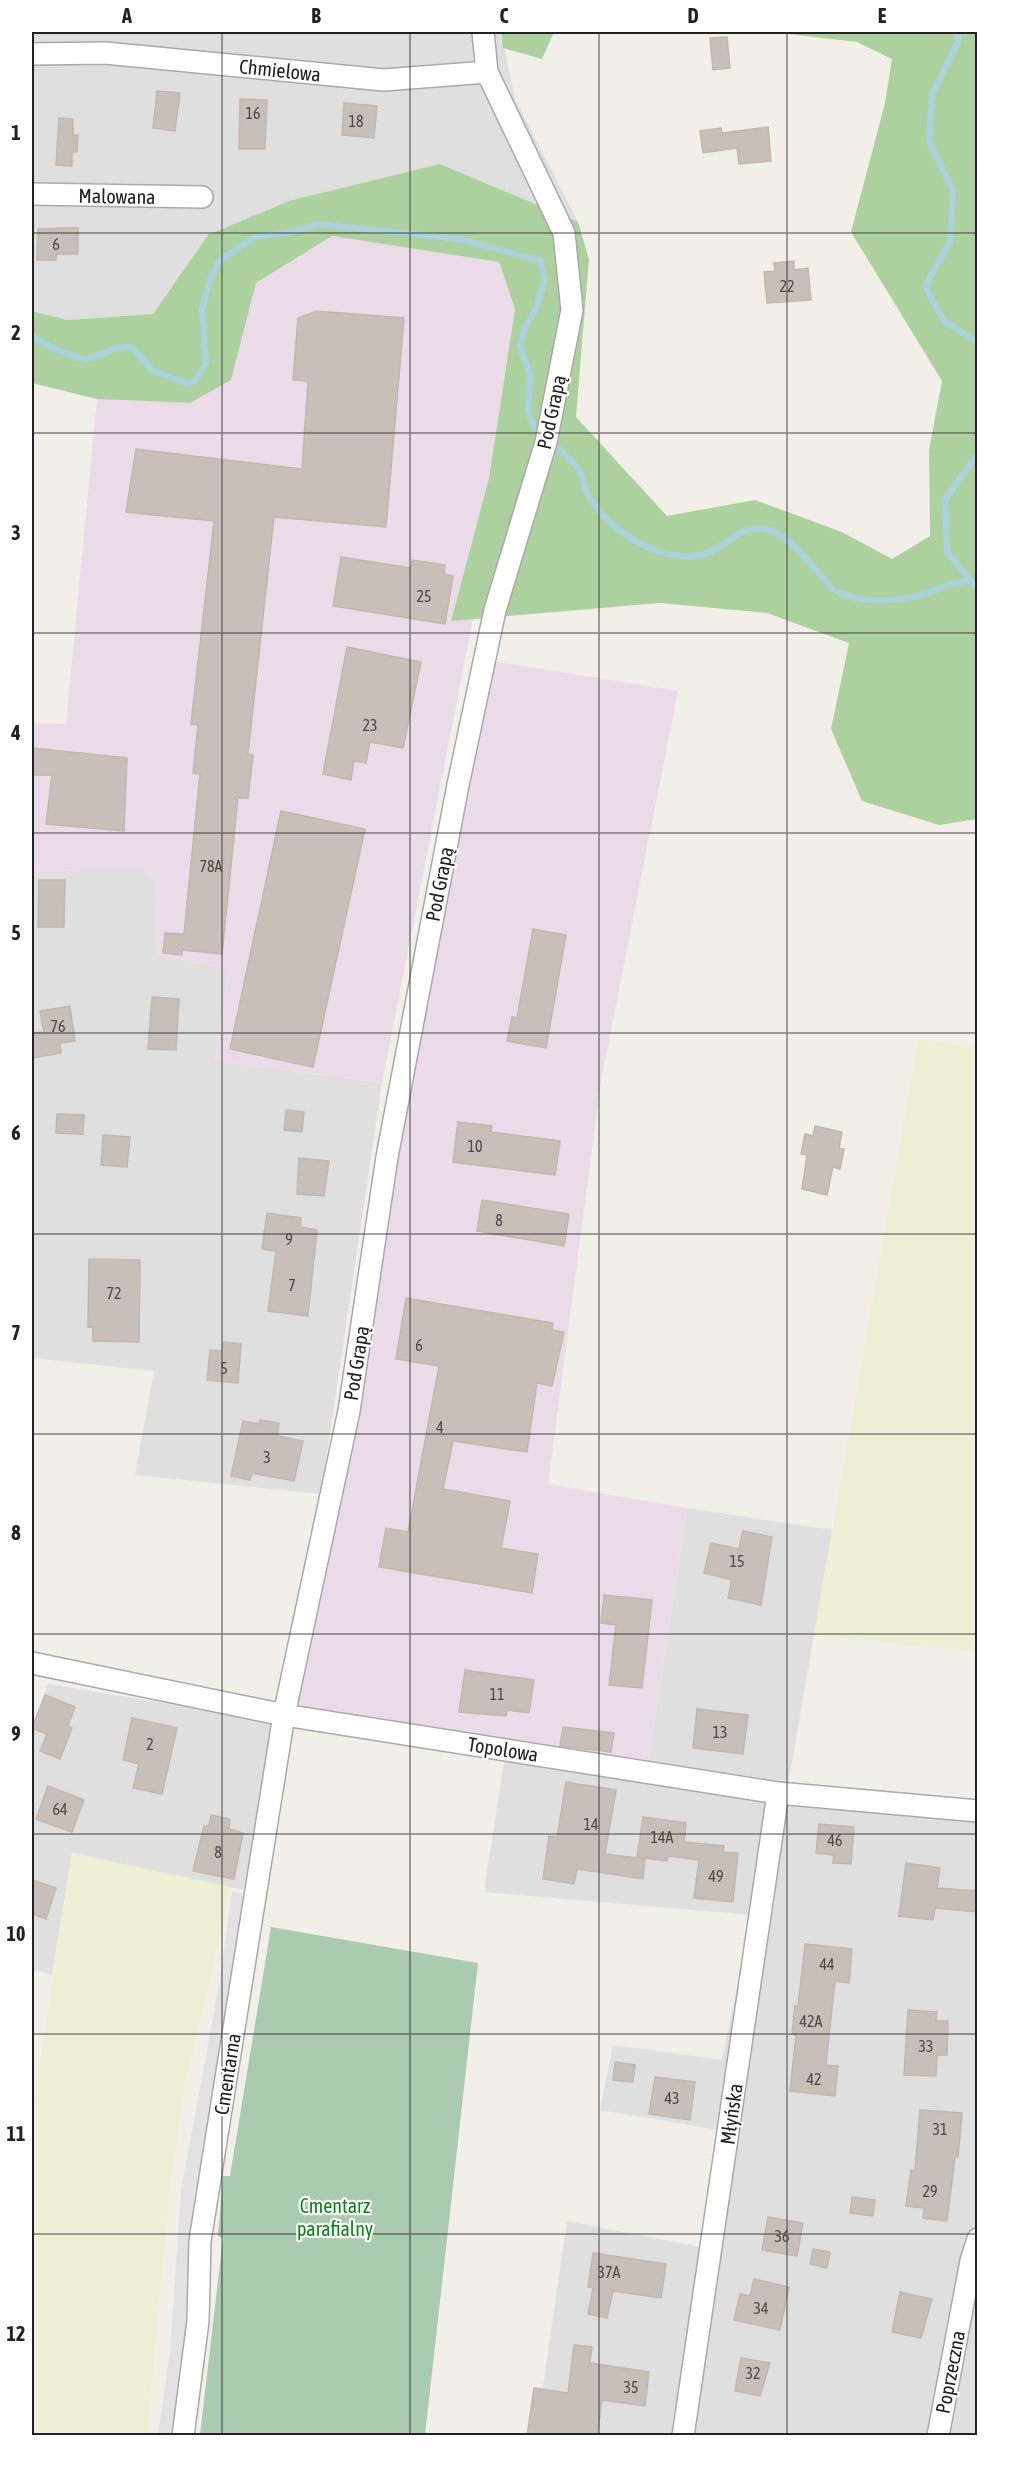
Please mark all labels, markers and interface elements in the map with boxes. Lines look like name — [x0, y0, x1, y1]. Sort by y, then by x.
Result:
text: A — [121, 4, 132, 27]
text: B — [311, 4, 321, 27]
text: C — [500, 4, 509, 27]
text: D — [687, 4, 699, 27]
text: E — [878, 4, 887, 27]
street label: Chmielowa — [238, 54, 322, 86]
house number: 16 — [245, 104, 261, 122]
house number: 18 — [348, 112, 364, 130]
text: 1 — [11, 121, 21, 144]
street label: Malowana — [78, 184, 156, 208]
house number: 6 — [52, 235, 60, 253]
house number: 22 — [779, 277, 795, 295]
text: 2 — [11, 321, 21, 344]
street label: Pod Grapą — [532, 373, 570, 451]
text: 3 — [11, 521, 21, 544]
house number: 25 — [416, 587, 432, 605]
house number: 23 — [362, 716, 378, 734]
text: 4 — [10, 721, 21, 744]
street label: Pod Grapą — [421, 845, 457, 923]
house number: 78A — [200, 857, 223, 875]
text: 5 — [11, 921, 21, 944]
house number: 76 — [50, 1017, 66, 1035]
text: 6 — [11, 1121, 21, 1144]
house number: 10 — [467, 1137, 483, 1155]
house number: 8 — [495, 1211, 503, 1229]
house number: 9 — [285, 1230, 293, 1248]
house number: 7 — [288, 1276, 296, 1294]
house number: 72 — [106, 1284, 122, 1302]
text: 7 — [11, 1321, 21, 1344]
street label: Pod Grapą — [339, 1324, 373, 1402]
house number: 6 — [415, 1336, 423, 1354]
house number: 5 — [220, 1359, 228, 1377]
house number: 4 — [436, 1418, 444, 1436]
house number: 3 — [263, 1448, 271, 1466]
text: 8 — [11, 1521, 21, 1544]
house number: 15 — [729, 1552, 745, 1570]
house number: 11 — [489, 1685, 505, 1703]
text: 9 — [11, 1722, 21, 1745]
house number: 13 — [712, 1723, 728, 1741]
street label: Topolowa — [466, 1732, 540, 1766]
house number: 2 — [146, 1735, 154, 1753]
house number: 64 — [52, 1800, 68, 1818]
house number: 14 — [583, 1815, 599, 1833]
house number: 14A — [651, 1828, 674, 1846]
house number: 46 — [827, 1831, 843, 1849]
house number: 8 — [214, 1843, 222, 1861]
house number: 49 — [708, 1867, 724, 1885]
text: 10 — [7, 1922, 25, 1945]
house number: 44 — [819, 1955, 835, 1973]
house number: 42A — [800, 2012, 823, 2030]
street label: Cmentarna — [209, 2032, 245, 2116]
house number: 33 — [918, 2037, 934, 2055]
house number: 42 — [806, 2070, 822, 2088]
street label: Młyńska — [715, 2082, 747, 2146]
house number: 43 — [664, 2089, 680, 2107]
house number: 31 — [932, 2120, 948, 2138]
text: 11 — [7, 2122, 25, 2145]
house number: 29 — [922, 2182, 938, 2200]
park label: Cmentarz parafialny — [297, 2194, 373, 2240]
house number: 36 — [774, 2227, 790, 2245]
house number: 37A — [598, 2263, 621, 2281]
house number: 34 — [753, 2299, 769, 2317]
text: 12 — [7, 2322, 25, 2345]
street label: Poprzeczna — [931, 2329, 969, 2415]
house number: 32 — [745, 2364, 761, 2382]
house number: 35 — [623, 2378, 639, 2396]

